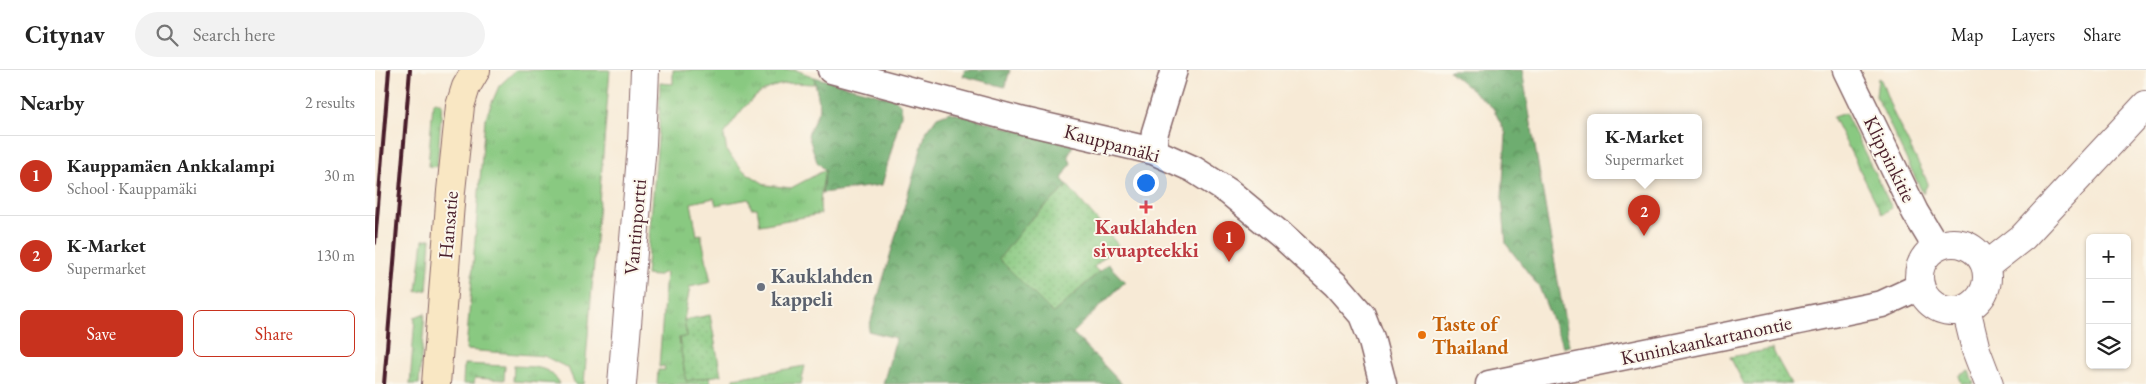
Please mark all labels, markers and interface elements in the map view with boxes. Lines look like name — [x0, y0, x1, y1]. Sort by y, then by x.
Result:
search box — [135, 12, 485, 57]
text: Citynav — [25, 19, 105, 50]
icon: search — [153, 21, 181, 49]
text: Search here — [193, 22, 275, 47]
text: Map — [1951, 23, 1983, 46]
text: Layers — [2011, 23, 2055, 46]
text: Share — [2083, 23, 2121, 46]
text: Nearby — [20, 89, 84, 116]
text: 2 results — [305, 92, 355, 113]
street label: Klippinkitie — [1858, 112, 1922, 207]
popup — [1587, 114, 1702, 179]
street label: Kauppamäki — [1061, 118, 1163, 168]
text: K-Market — [1605, 124, 1684, 149]
text: Supermarket — [1605, 149, 1684, 170]
text: Kauppamäen Ankkalampi — [67, 153, 275, 178]
text: 1 — [32, 165, 40, 186]
text: 30 m — [324, 165, 355, 186]
your location — [1133, 170, 1159, 196]
text: School · Kauppamäki — [67, 178, 197, 199]
street label: Vantinportti — [618, 178, 652, 276]
street label: Hansatie — [432, 190, 464, 260]
pin: 2 — [1628, 195, 1660, 236]
marker: Kauklahden sivuapteekki — [1140, 201, 1152, 213]
place label: Kauklahden sivuapteekki — [1093, 214, 1199, 263]
pin: 1 — [1213, 221, 1245, 262]
text: K-Market — [67, 233, 146, 258]
map controls — [2086, 234, 2131, 369]
button: + — [2086, 234, 2131, 279]
text: 2 — [32, 245, 40, 266]
text: 130 m — [316, 245, 355, 266]
text: Supermarket — [67, 258, 146, 279]
place label: Kauklahden kappeli — [771, 263, 873, 312]
button: − — [2086, 279, 2131, 324]
marker: Kauklahden kappeli — [755, 281, 767, 293]
street label: Kuninkaankartanontie — [1618, 309, 1794, 371]
button: Save — [20, 310, 183, 357]
button: Share — [193, 310, 355, 357]
place label: Taste of Thailand — [1432, 311, 1509, 360]
button: layers — [2086, 324, 2131, 369]
marker: Taste of Thailand — [1416, 329, 1428, 341]

